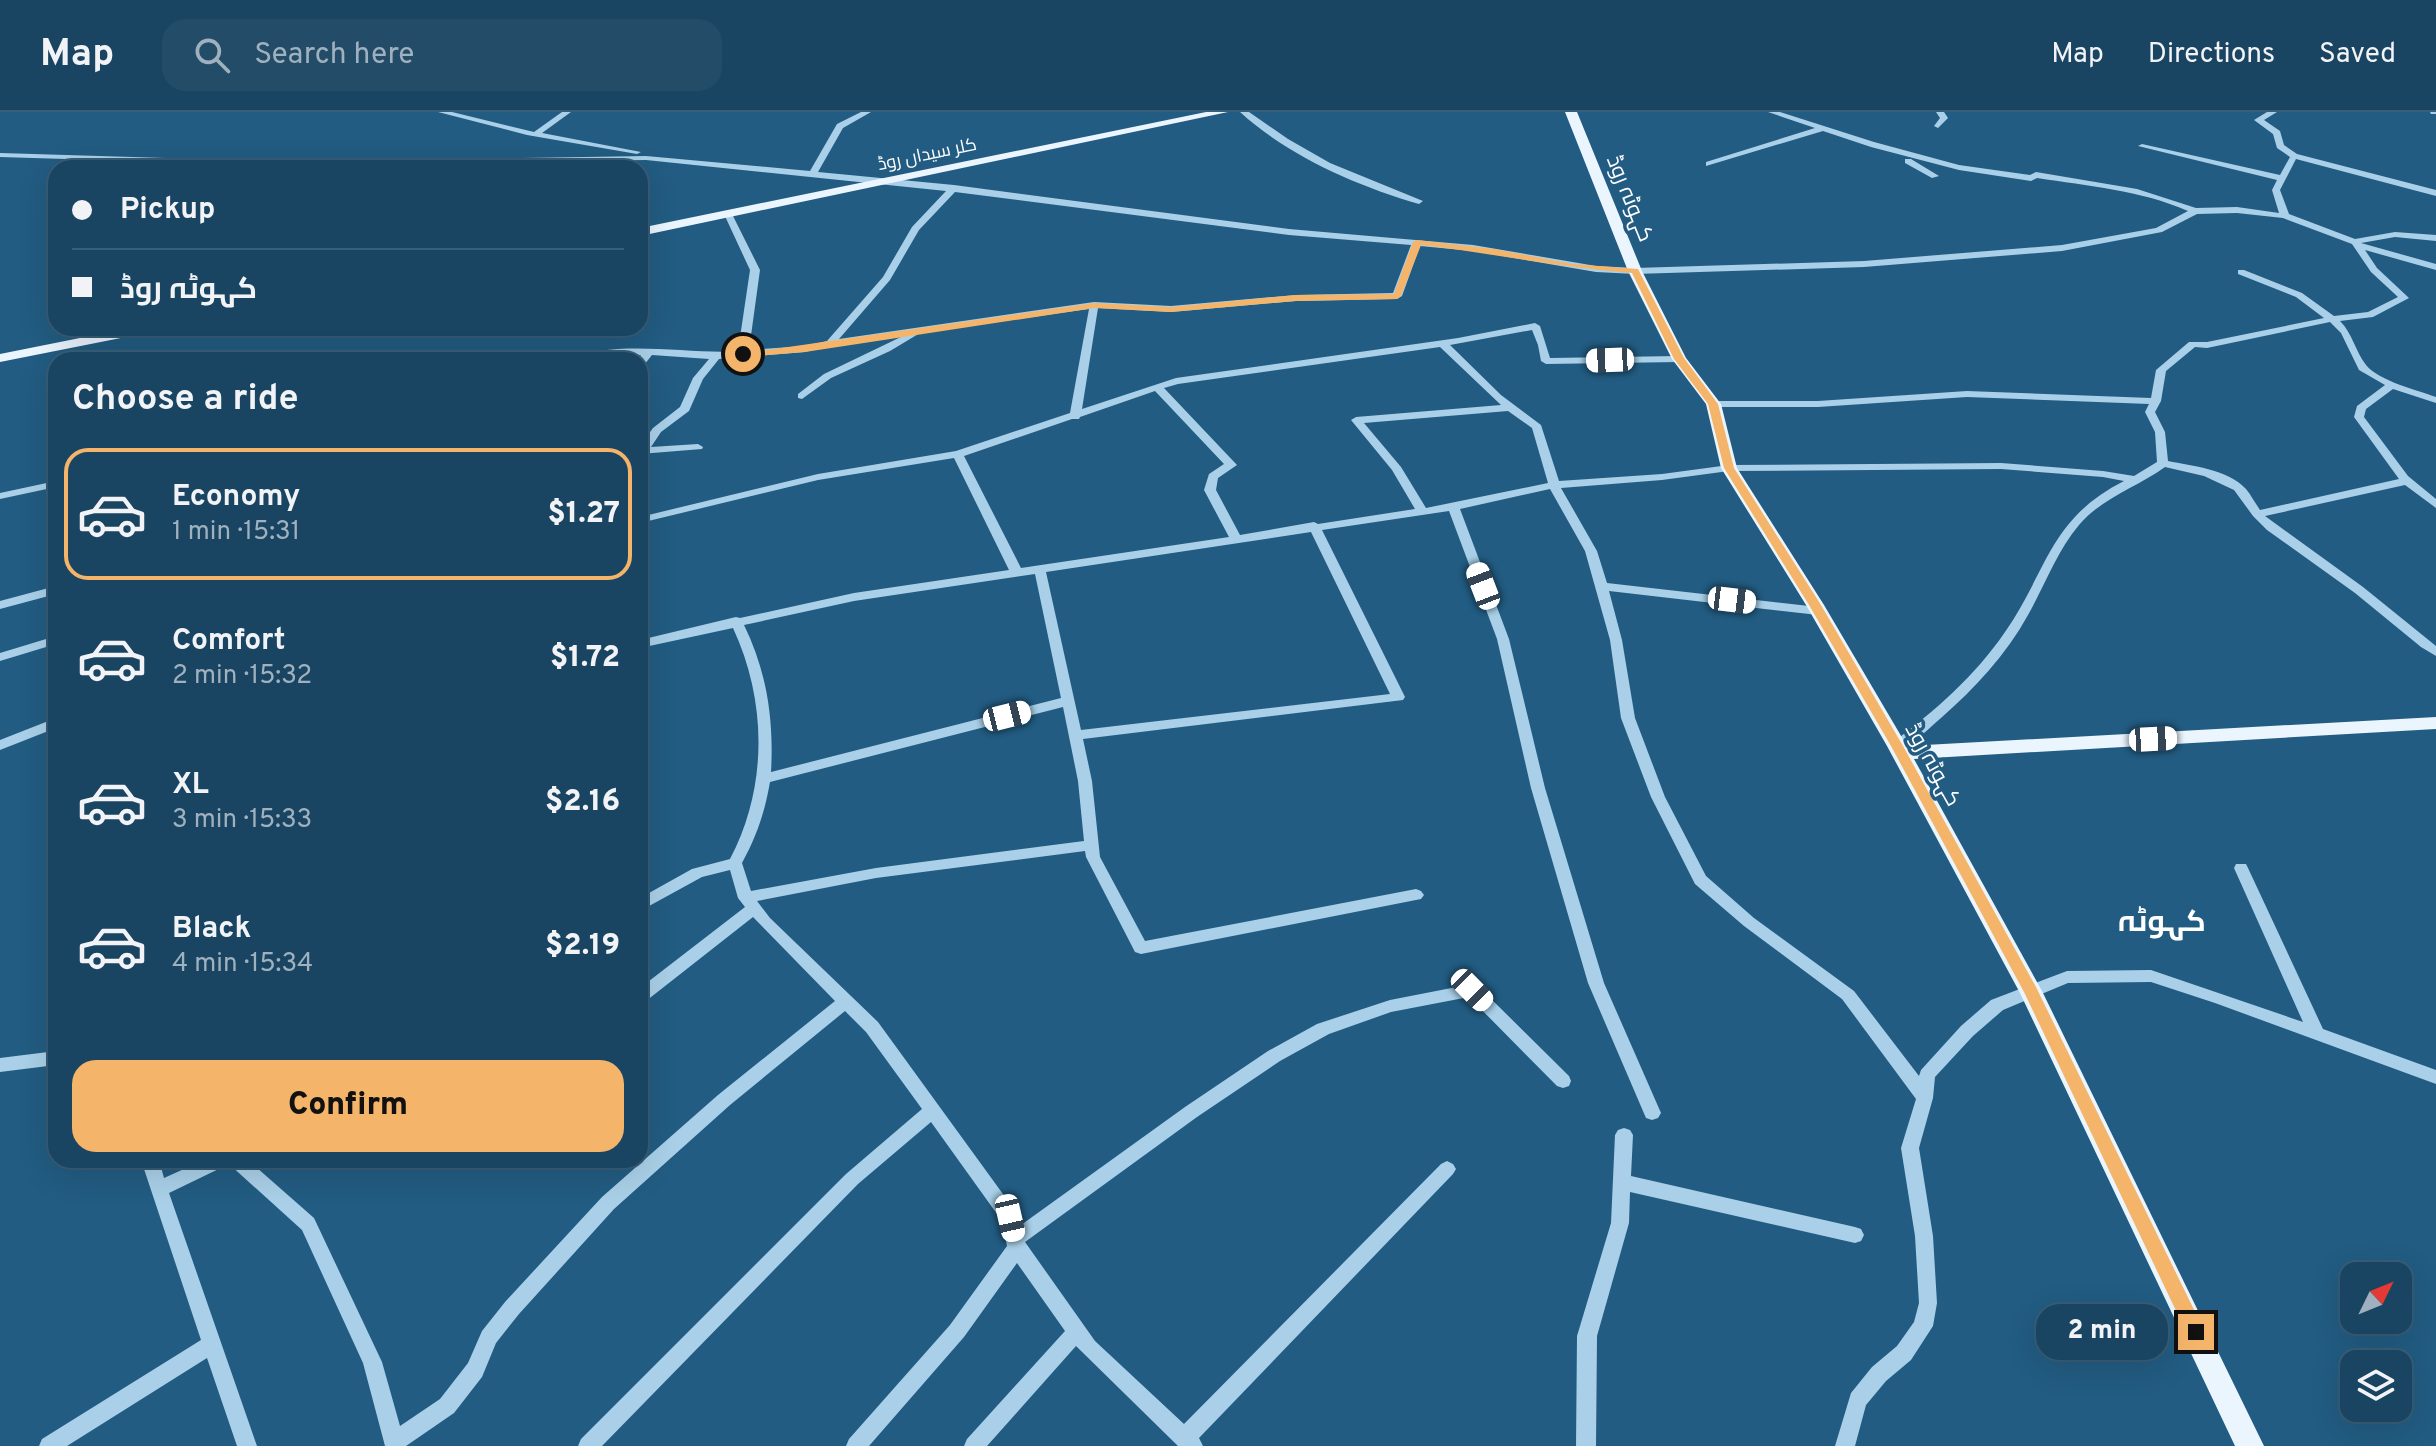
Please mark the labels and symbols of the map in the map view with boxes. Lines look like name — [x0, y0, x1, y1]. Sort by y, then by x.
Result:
street label: کلر سیداں روڈ — [876, 134, 979, 177]
street label: کہوٹہ روڈ — [1599, 152, 1658, 246]
route start — [725, 336, 761, 372]
car — [1586, 347, 1634, 373]
car — [1463, 559, 1503, 613]
car — [1707, 585, 1757, 615]
car — [981, 699, 1033, 733]
street label: کہوٹہ روڈ — [1898, 719, 1966, 812]
car — [2128, 726, 2178, 752]
district label: کہوٹہ — [2118, 905, 2206, 942]
car — [1447, 965, 1497, 1015]
car — [993, 1192, 1027, 1244]
north arrow — [2340, 1262, 2412, 1334]
callout: 2 min — [2036, 1304, 2168, 1360]
route end — [2178, 1314, 2214, 1350]

